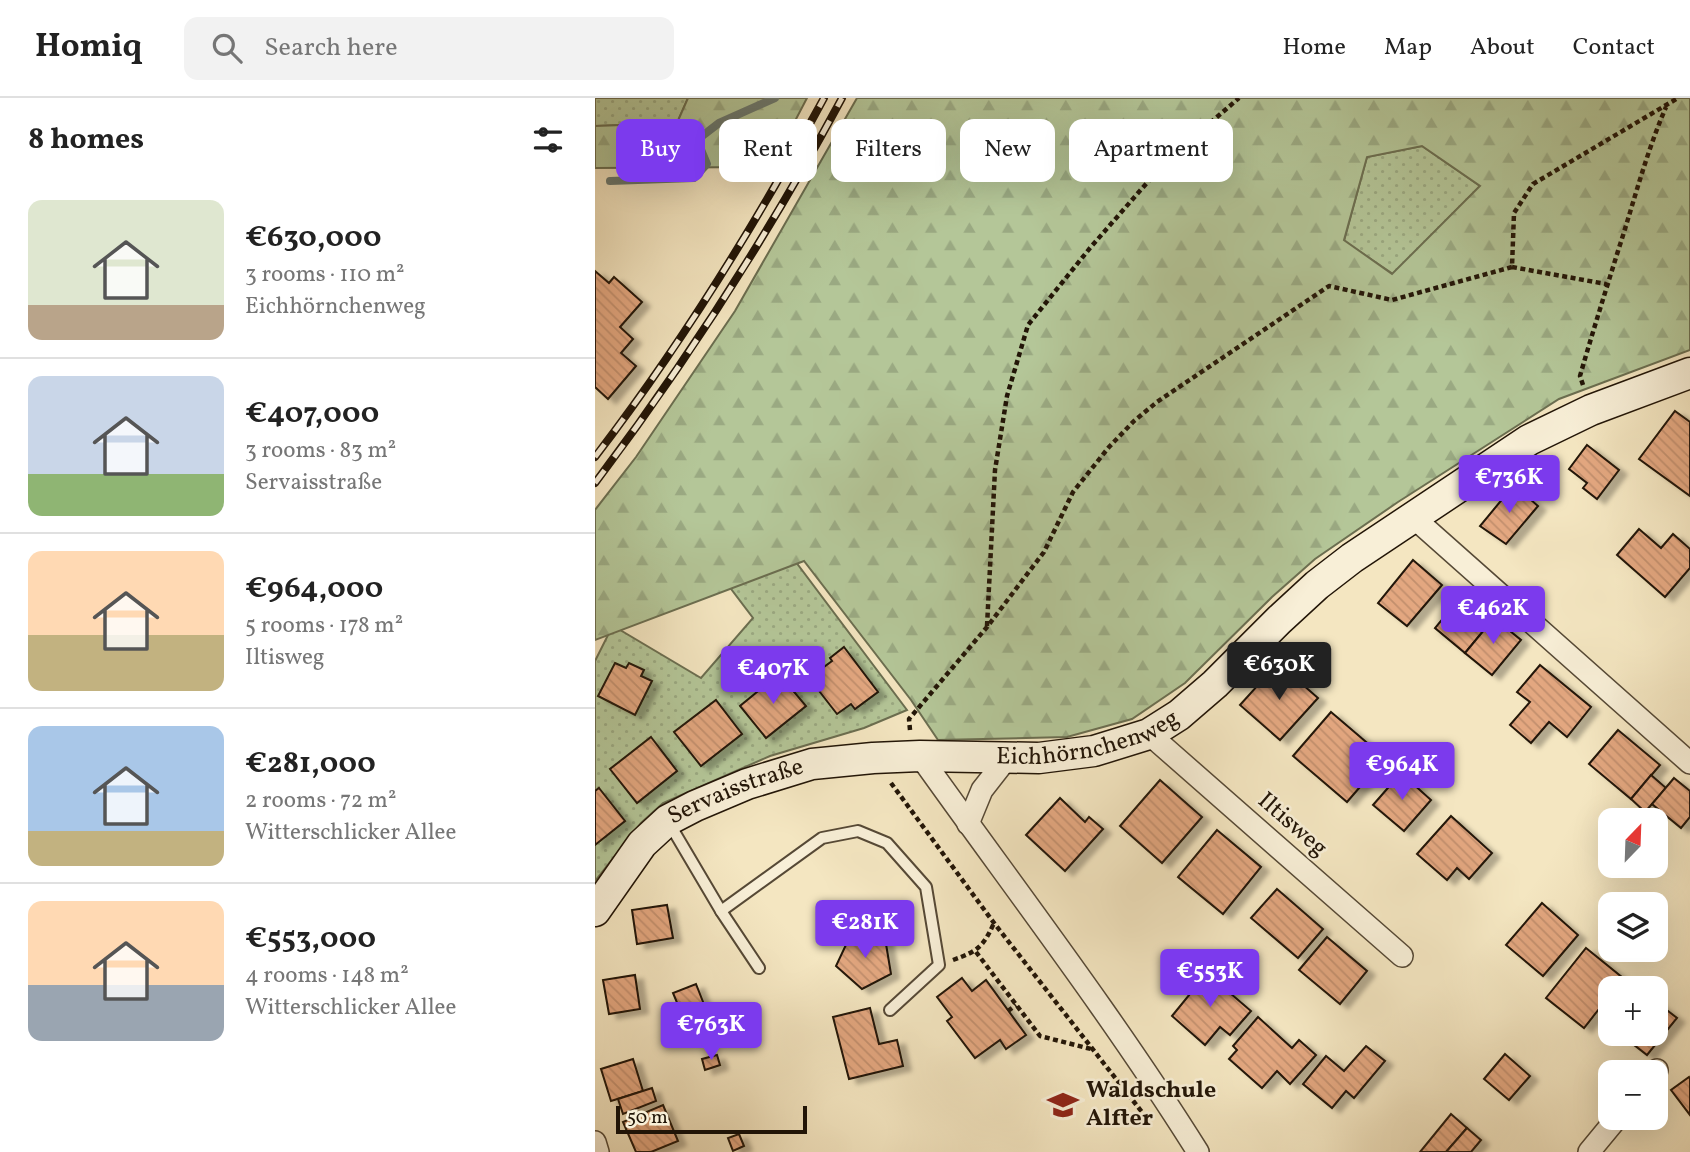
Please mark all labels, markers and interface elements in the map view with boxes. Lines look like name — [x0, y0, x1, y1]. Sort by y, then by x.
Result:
search box — [184, 17, 674, 80]
text: Homiq — [35, 25, 142, 71]
icon: search — [208, 29, 246, 67]
text: Search here — [264, 30, 397, 66]
text: Home — [1282, 31, 1346, 65]
text: Map — [1384, 31, 1432, 65]
text: About — [1470, 31, 1535, 65]
text: Contact — [1573, 31, 1655, 65]
text: 8 homes — [28, 119, 144, 161]
chip: Buy — [616, 119, 705, 182]
chip: Rent — [719, 119, 817, 182]
chip: Filters — [831, 119, 946, 182]
chip: New — [960, 119, 1055, 182]
chip: Apartment — [1069, 119, 1233, 182]
icon: filters — [529, 121, 567, 159]
text: €630,000 — [245, 217, 381, 259]
icon: home — [84, 228, 168, 312]
text: 3 rooms · 110 m² — [245, 259, 405, 291]
text: Eichhörnchenweg — [245, 291, 426, 323]
text: €407,000 — [245, 393, 379, 435]
icon: home — [84, 404, 168, 488]
text: 3 rooms · 83 m² — [245, 435, 396, 467]
pin: €736K — [1460, 456, 1558, 515]
text: €736K — [1475, 462, 1543, 494]
text: Servaisstraße — [245, 467, 382, 499]
text: €964,000 — [245, 568, 383, 610]
icon: home — [84, 579, 168, 663]
pin: €462K — [1444, 587, 1542, 646]
text: €462K — [1457, 593, 1529, 625]
text: 5 rooms · 178 m² — [245, 610, 403, 642]
text: Iltisweg — [245, 642, 325, 674]
pin: €630K — [1230, 642, 1328, 702]
pin: €407K — [724, 646, 822, 706]
text: €630K — [1243, 649, 1315, 681]
text: €407K — [737, 653, 809, 685]
street label: Eichhörnchenweg — [996, 702, 1186, 775]
pin: €964K — [1353, 742, 1451, 802]
text: €281,000 — [245, 743, 376, 785]
text: €964K — [1366, 749, 1438, 781]
street label: Servaisstraße — [662, 751, 808, 834]
icon: home — [84, 754, 168, 838]
text: 2 rooms · 72 m² — [245, 785, 396, 817]
street label: Iltisweg — [1249, 785, 1335, 865]
north arrow — [1598, 808, 1668, 878]
map controls — [1598, 808, 1668, 1130]
text: Witterschlicker Allee — [245, 817, 456, 849]
button: layers — [1598, 892, 1668, 962]
pin: €281K — [816, 900, 914, 960]
text: €281K — [831, 907, 899, 939]
text: €553,000 — [245, 918, 376, 960]
icon: home — [84, 929, 168, 1013]
pin: €553K — [1161, 950, 1259, 1009]
text: €553K — [1176, 956, 1244, 988]
text: 4 rooms · 148 m² — [245, 960, 409, 992]
button: + — [1598, 976, 1668, 1046]
text: Witterschlicker Allee — [245, 992, 456, 1024]
pin: €763K — [662, 1002, 760, 1062]
text: €763K — [677, 1009, 745, 1041]
button: − — [1598, 1060, 1668, 1130]
place label: Waldschule Alfter — [1086, 1074, 1216, 1136]
school or university icon: Waldschule Alfter — [1046, 1088, 1080, 1122]
scale bar — [616, 1103, 807, 1135]
text: 50 m — [627, 1105, 668, 1131]

